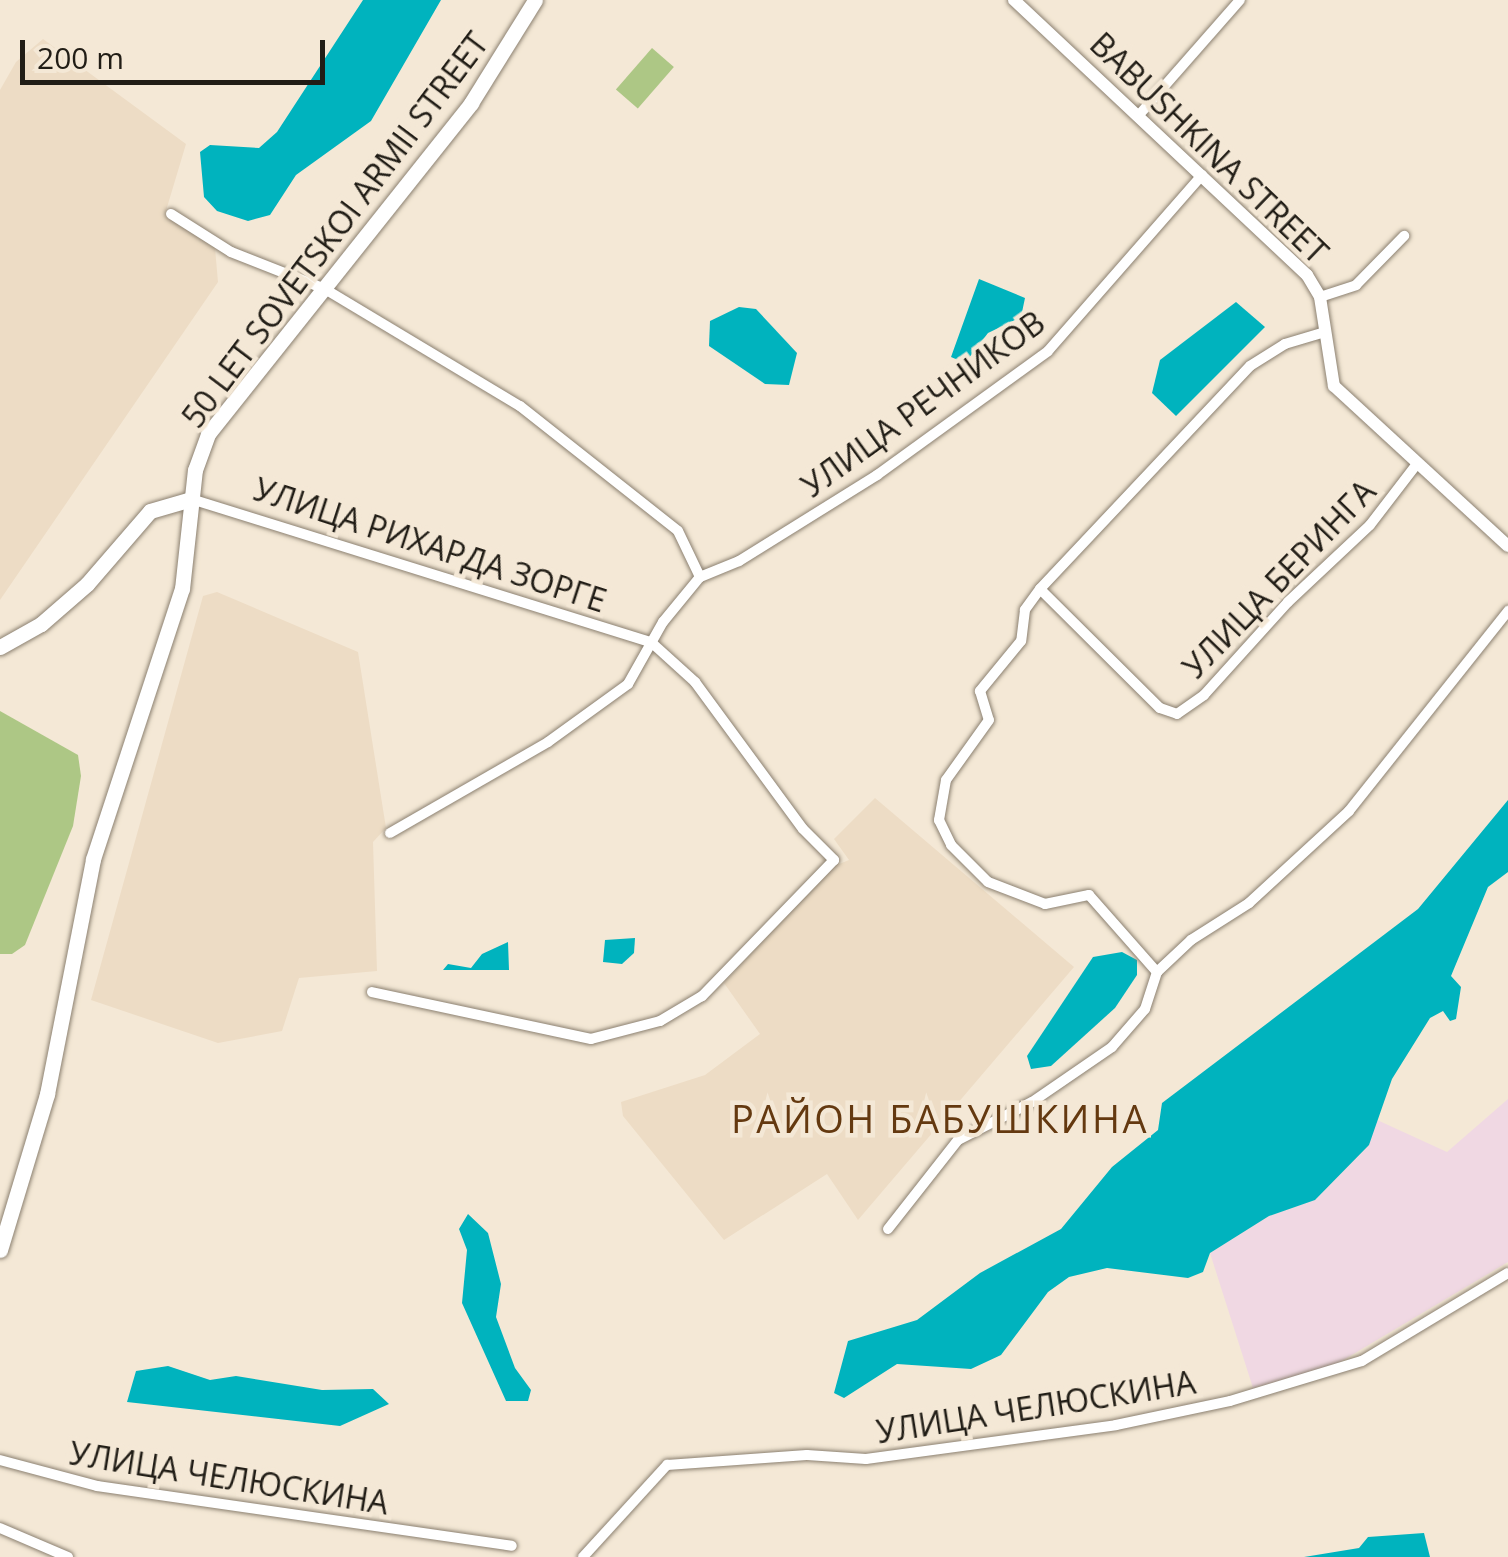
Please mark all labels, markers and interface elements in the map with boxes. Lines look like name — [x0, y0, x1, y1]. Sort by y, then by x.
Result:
scale bar — [25, 20, 330, 82]
street label: 50 LET SOVETSKOI ARMII STREET — [174, 25, 496, 435]
street label: BABUSHKINA STREET — [1082, 25, 1336, 271]
text: 200 m — [37, 37, 124, 78]
street label: УЛИЦА РЕЧНИКОВ — [794, 303, 1052, 505]
street label: УЛИЦА РИХАРДА ЗОРГЕ — [249, 470, 611, 620]
street label: УЛИЦА БЕРИНГА — [1175, 472, 1383, 686]
district label: РАЙОН БАБУШКИНА — [731, 1096, 1149, 1142]
street label: УЛИЦА ЧЕЛЮСКИНА — [874, 1363, 1198, 1451]
street label: УЛИЦА ЧЕЛЮСКИНА — [67, 1434, 391, 1522]

